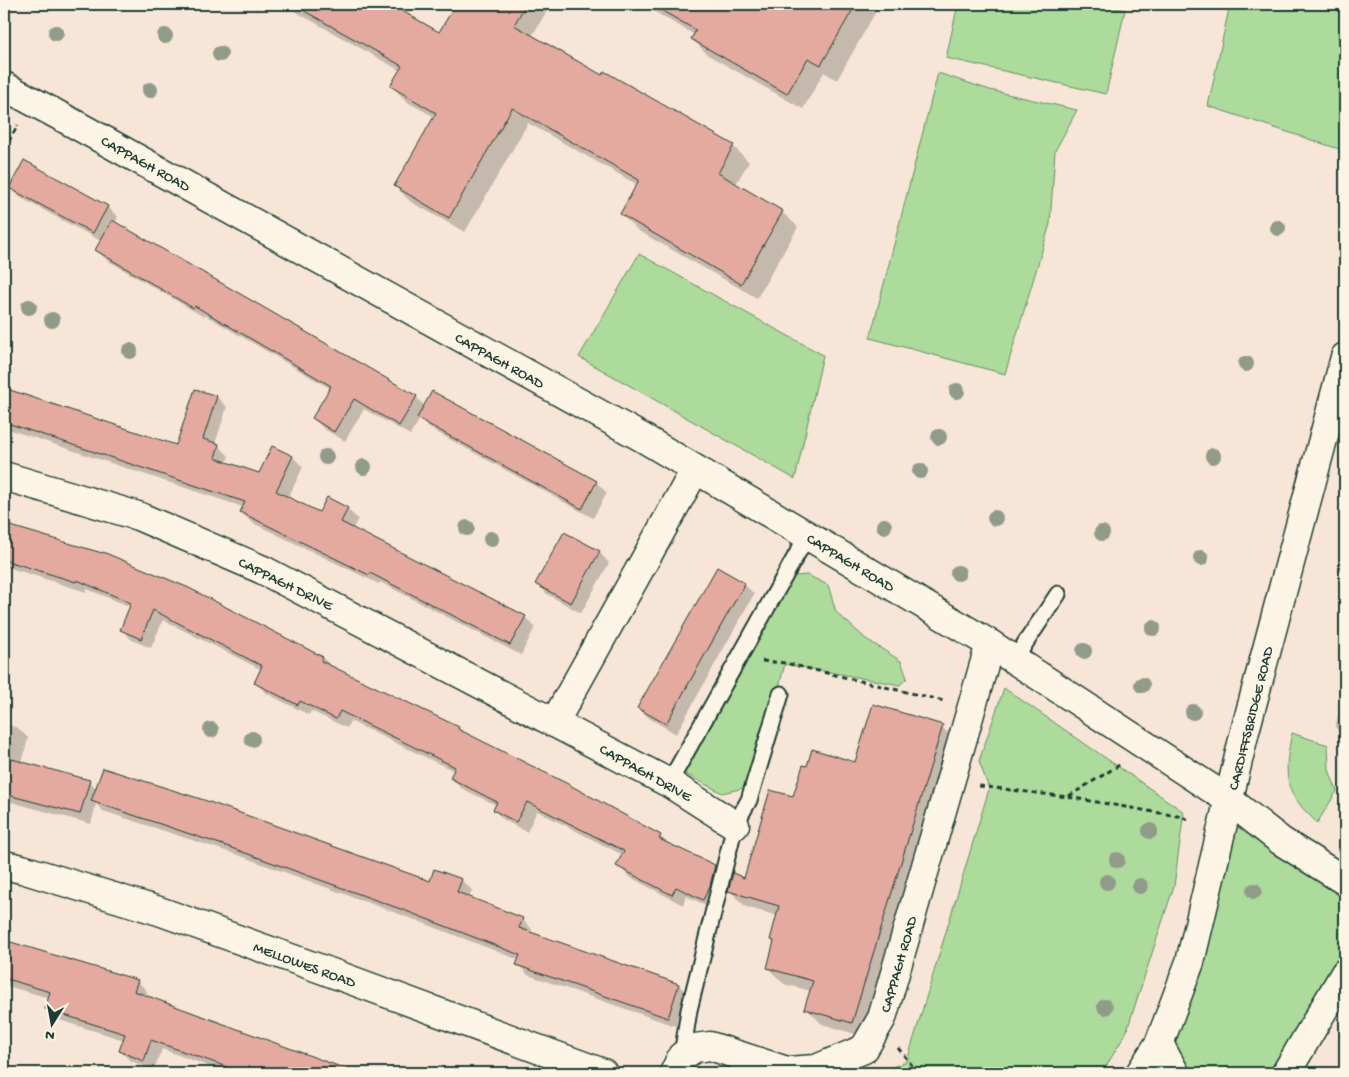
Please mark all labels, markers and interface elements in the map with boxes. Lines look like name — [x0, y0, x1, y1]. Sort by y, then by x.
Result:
street label: CAPPAGH ROAD — [97, 133, 193, 197]
street label: CAPPAGH ROAD — [451, 330, 547, 394]
street label: CAPPAGH ROAD — [803, 530, 897, 597]
street label: CAPPAGH DRIVE — [235, 554, 336, 616]
street label: CARDIFFSBRIDGE ROAD — [1225, 645, 1279, 792]
street label: CAPPAGH DRIVE — [596, 741, 695, 807]
street label: CAPPAGH ROAD — [878, 914, 922, 1015]
street label: MELLOWES ROAD — [251, 939, 358, 993]
north arrow — [28, 1000, 78, 1050]
text: N — [44, 1025, 56, 1044]

